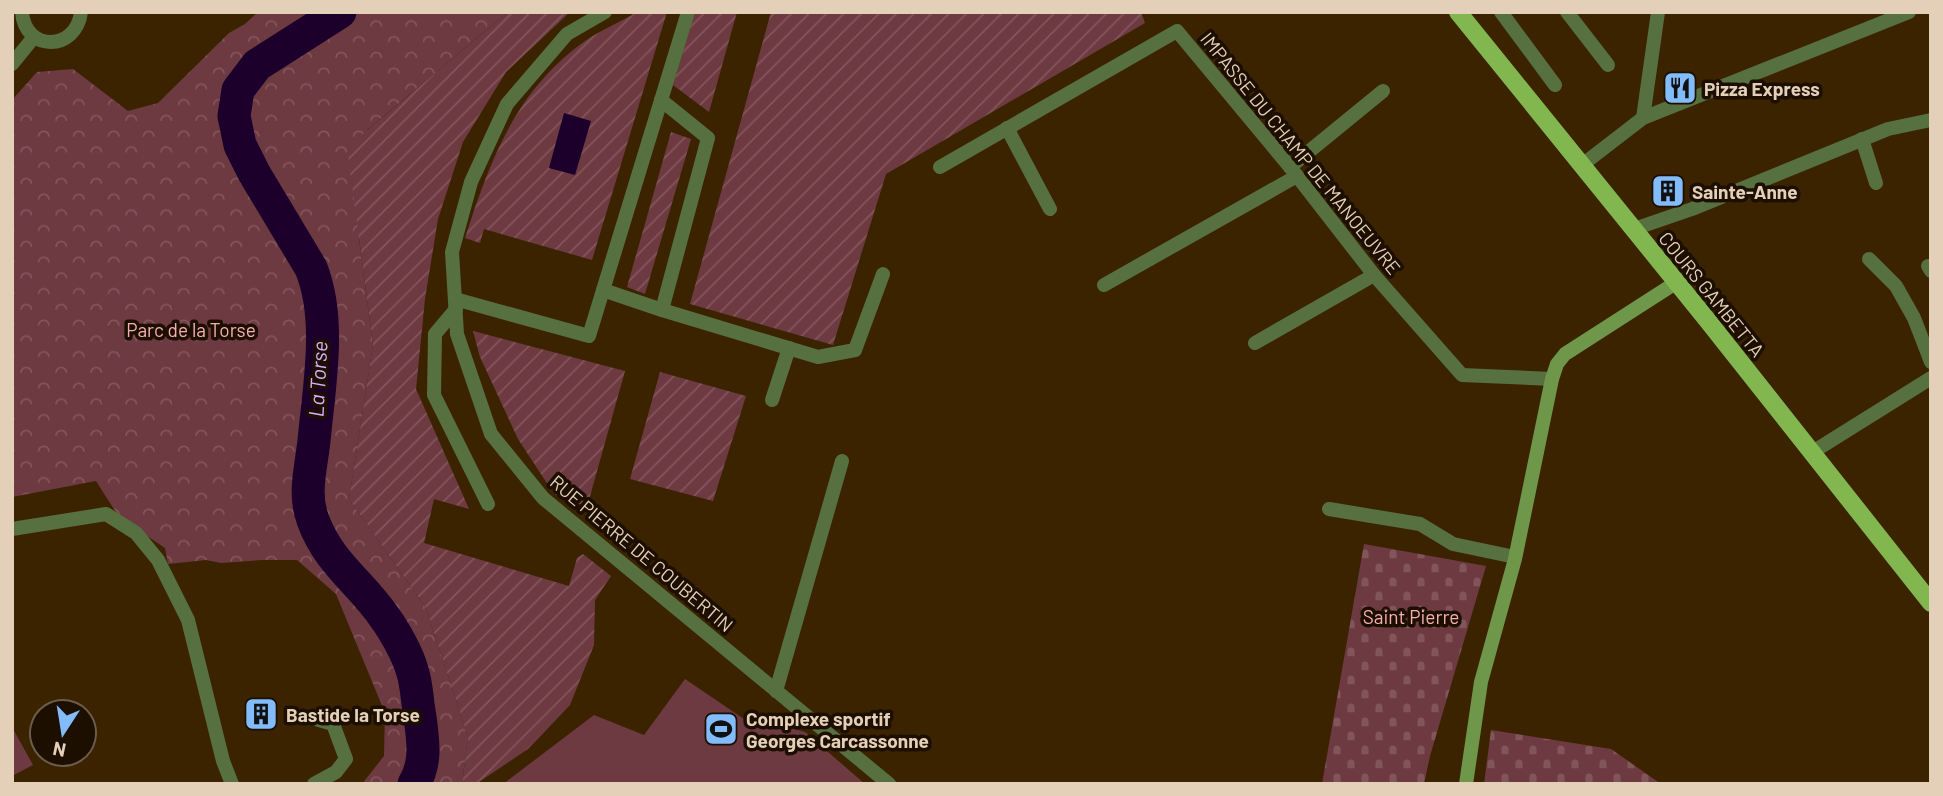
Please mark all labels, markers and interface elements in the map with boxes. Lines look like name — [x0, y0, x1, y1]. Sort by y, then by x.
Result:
street label: IMPASSE DU CHAMP DE MANOEUVRE — [1196, 27, 1406, 279]
restaurant icon: Pizza Express — [1661, 69, 1699, 107]
place label: Pizza Express — [1704, 77, 1820, 100]
building icon: Sainte-Anne — [1649, 172, 1687, 210]
place label: Sainte-Anne — [1692, 180, 1798, 203]
street label: COURS GAMBETTA — [1654, 227, 1770, 361]
park label: Parc de la Torse — [126, 318, 256, 341]
water label: La Torse — [303, 340, 331, 418]
street label: RUE PIERRE DE COUBERTIN — [546, 470, 738, 636]
park label: Saint Pierre — [1363, 605, 1459, 628]
building icon: Bastide la Torse — [242, 695, 280, 733]
north arrow — [28, 698, 98, 768]
place label: Bastide la Torse — [286, 703, 420, 726]
place label: Complexe sportif Georges Carcassonne — [746, 707, 929, 752]
sports icon: Complexe sportif Georges Carcassonne — [702, 710, 740, 748]
text: N — [51, 738, 68, 763]

